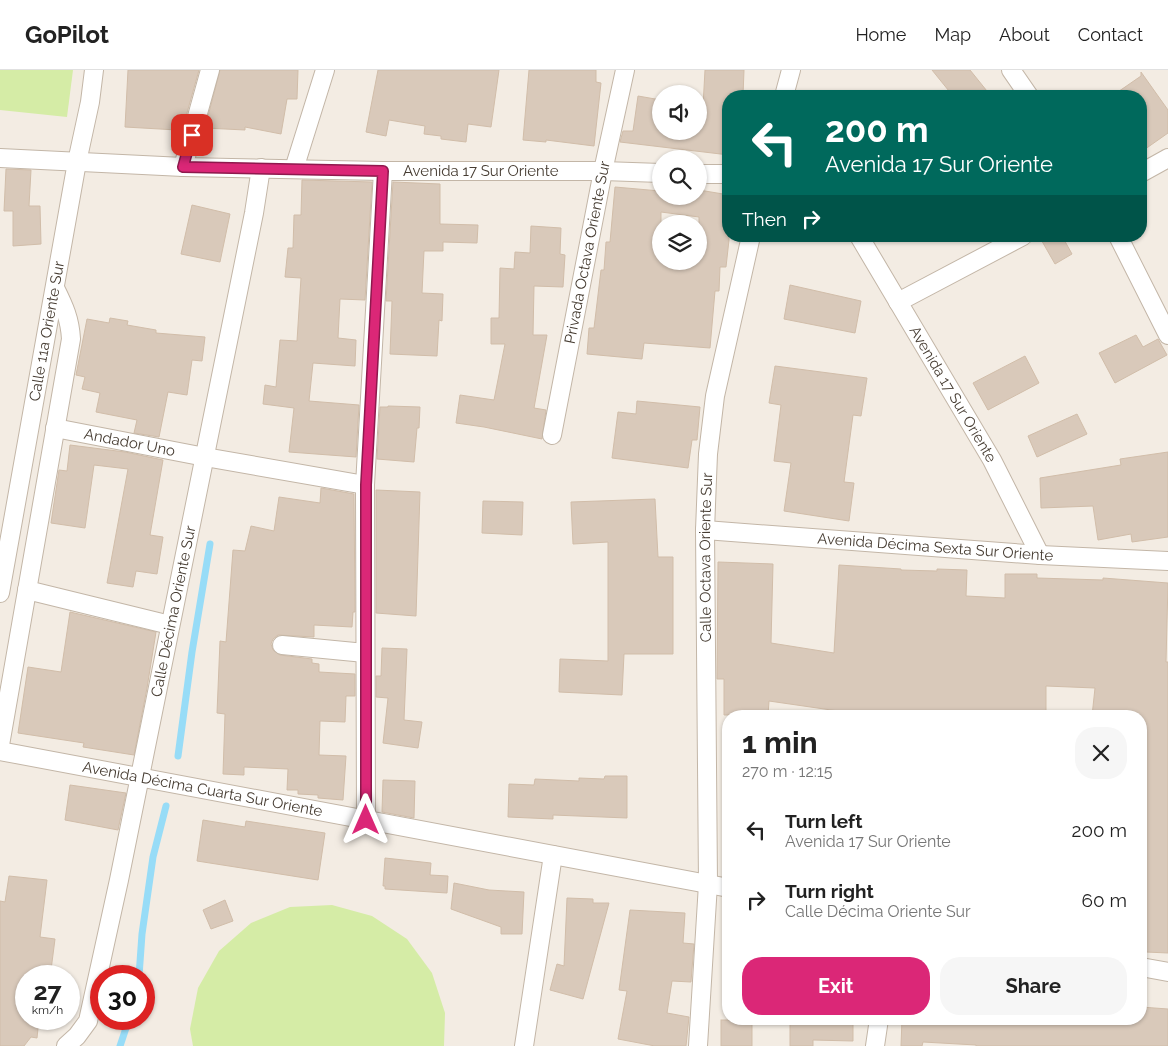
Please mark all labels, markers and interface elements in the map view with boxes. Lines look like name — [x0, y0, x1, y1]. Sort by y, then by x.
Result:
text: GoPilot — [25, 20, 109, 49]
text: Home — [855, 24, 906, 45]
text: Map — [934, 24, 971, 45]
text: About — [999, 24, 1050, 45]
text: Contact — [1078, 24, 1143, 45]
map controls — [652, 85, 707, 270]
button: sound — [652, 85, 707, 140]
text: 200 m — [825, 109, 929, 150]
icon: left — [742, 110, 807, 175]
pin — [171, 114, 213, 156]
icon: arrive — [178, 121, 206, 149]
button: search — [652, 150, 707, 205]
text: Avenida 17 Sur Oriente — [825, 151, 1053, 177]
street label: Privada Octava Oriente Sur — [561, 159, 614, 345]
street label: Avenida 17 Sur Oriente — [403, 162, 559, 180]
icon: right — [797, 205, 825, 233]
text: Then — [742, 208, 787, 230]
button: layers — [652, 215, 707, 270]
street label: Calle 11a Oriente Sur — [25, 259, 68, 403]
street label: Avenida 17 Sur Oriente — [905, 323, 1000, 466]
street label: Andador Uno — [83, 425, 177, 460]
street label: Calle Octava Oriente Sur — [696, 471, 716, 642]
street label: Calle Décima Oriente Sur — [147, 523, 200, 698]
street label: Avenida Décima Sexta Sur Oriente — [817, 529, 1054, 565]
text: 1 min — [742, 725, 818, 760]
button: close — [1075, 727, 1127, 779]
street label: Avenida Décima Cuarta Sur Oriente — [81, 758, 324, 820]
text: 270 m · 12:15 — [742, 762, 832, 781]
position arrow — [339, 793, 391, 845]
text: Turn left — [785, 810, 862, 832]
icon: left — [742, 816, 770, 844]
text: 200 m — [1072, 819, 1127, 841]
text: Avenida 17 Sur Oriente — [785, 832, 951, 851]
text: Turn right — [785, 880, 874, 902]
icon: right — [742, 886, 770, 914]
text: 60 m — [1082, 889, 1127, 911]
text: Calle Décima Oriente Sur — [785, 902, 971, 921]
button: Exit — [742, 957, 930, 1015]
button: Share — [940, 957, 1127, 1015]
speed limit sign: 30 — [90, 965, 155, 1030]
text: 27 — [33, 976, 62, 1006]
text: km/h — [32, 1003, 63, 1017]

